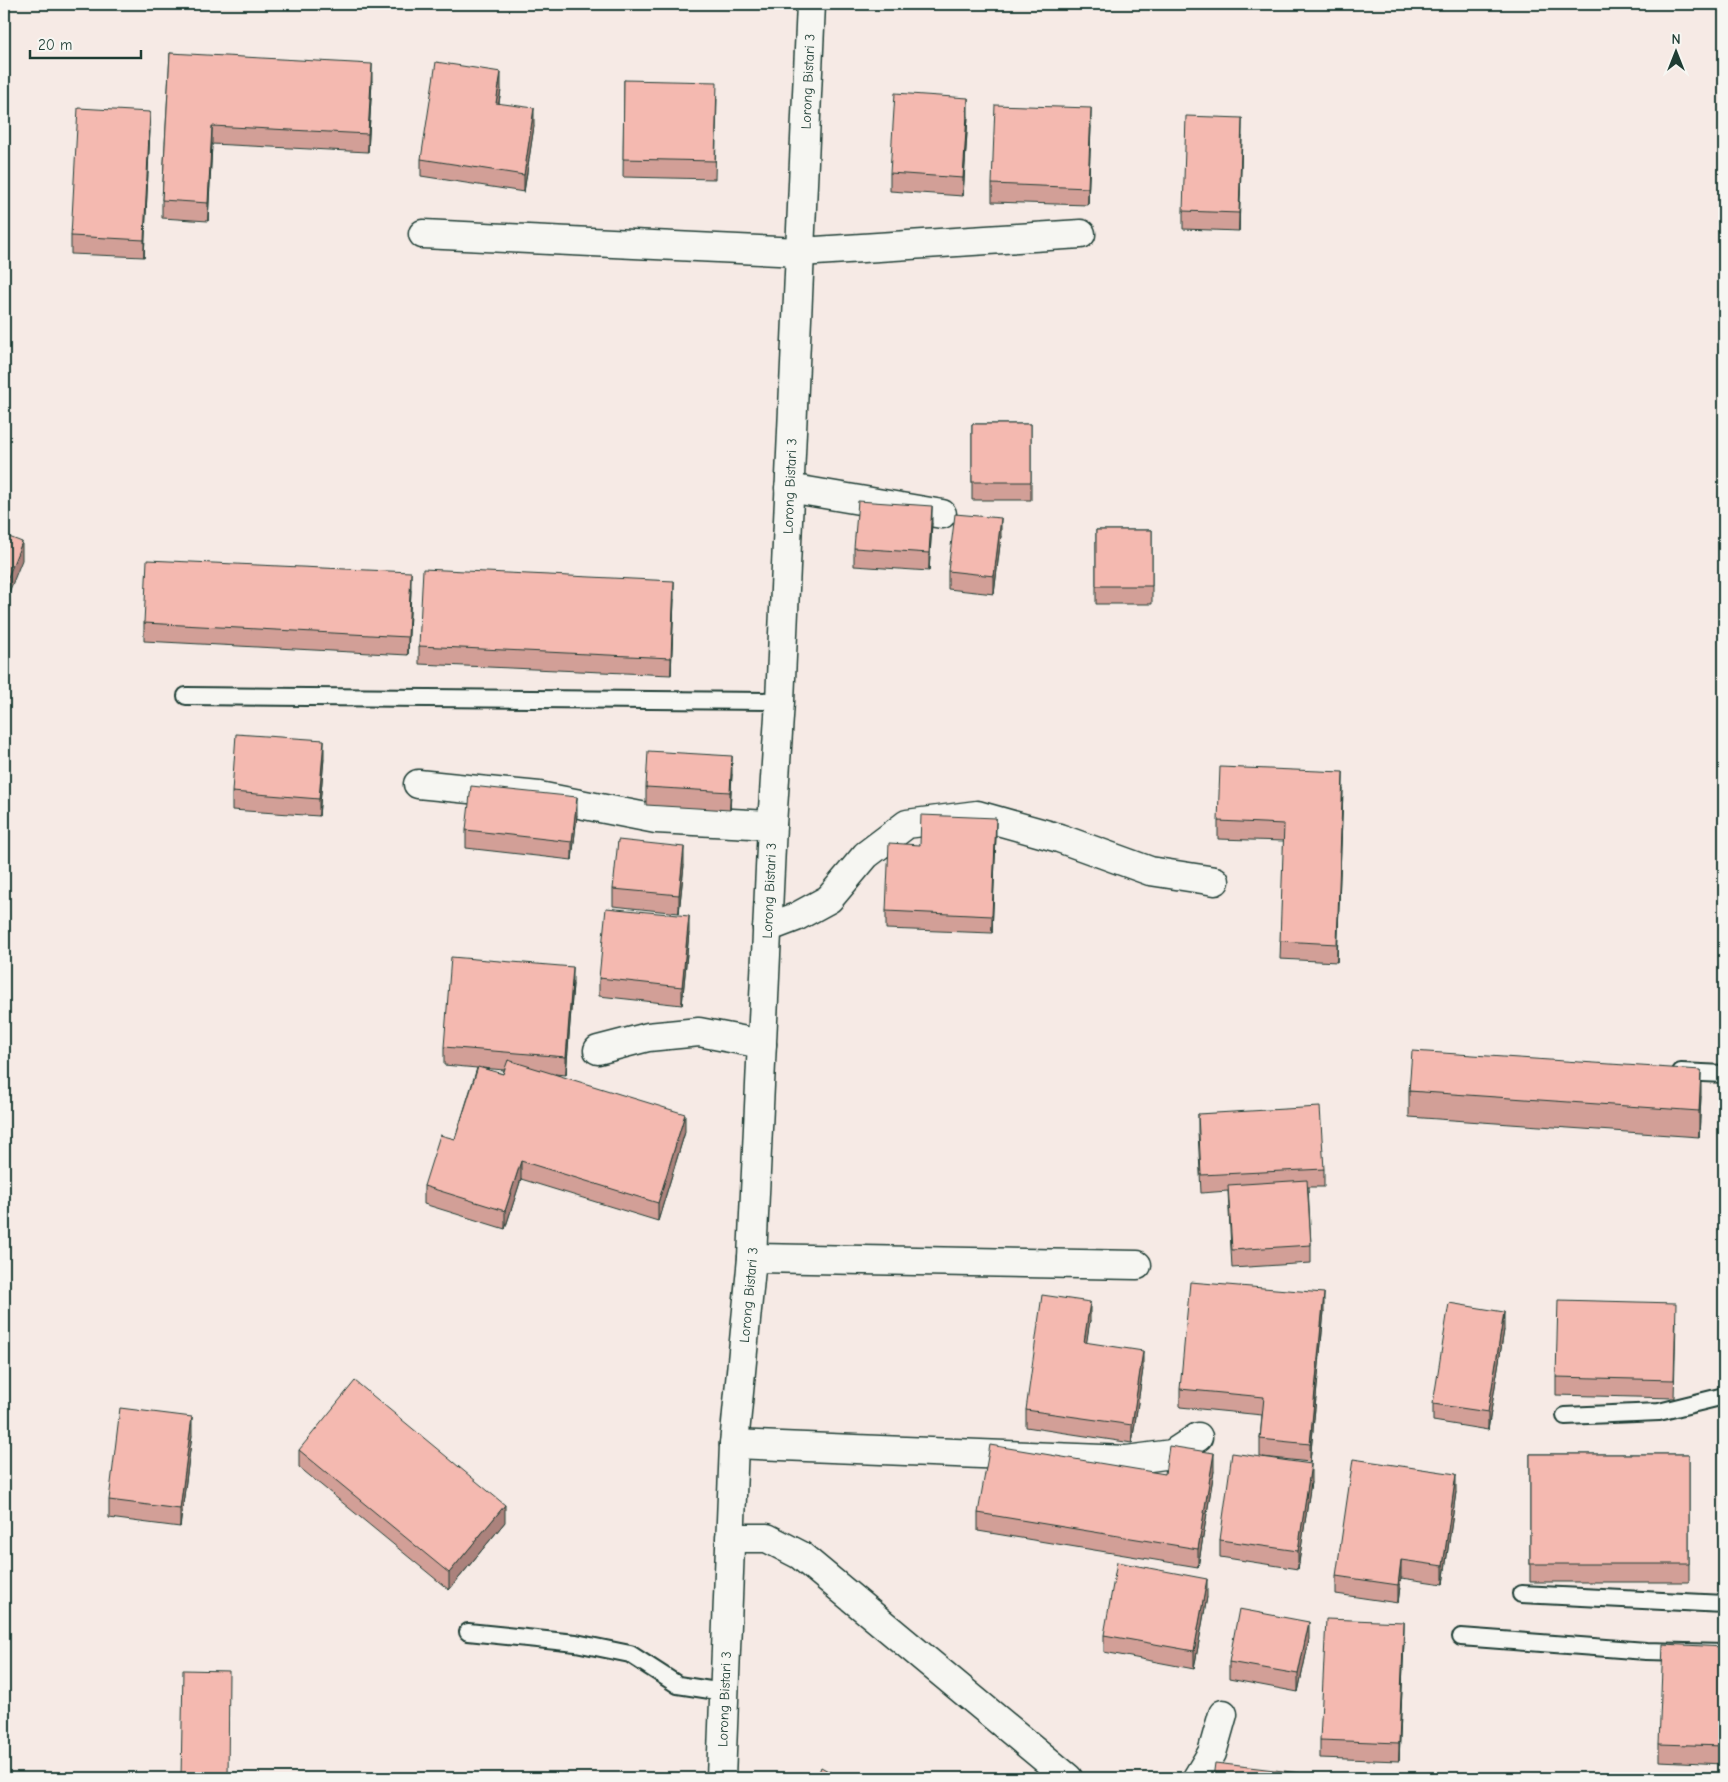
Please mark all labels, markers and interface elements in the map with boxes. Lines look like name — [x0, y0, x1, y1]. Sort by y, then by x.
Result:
scale bar — [30, 28, 141, 60]
north arrow — [1650, 28, 1700, 78]
text: N — [1671, 31, 1681, 48]
street label: Lorong Bistari 3 — [797, 33, 819, 130]
text: 20 m — [38, 36, 72, 54]
street label: Lorong Bistari 3 — [779, 438, 801, 534]
street label: Lorong Bistari 3 — [759, 842, 780, 939]
street label: Lorong Bistari 3 — [736, 1247, 761, 1344]
street label: Lorong Bistari 3 — [714, 1651, 735, 1747]

